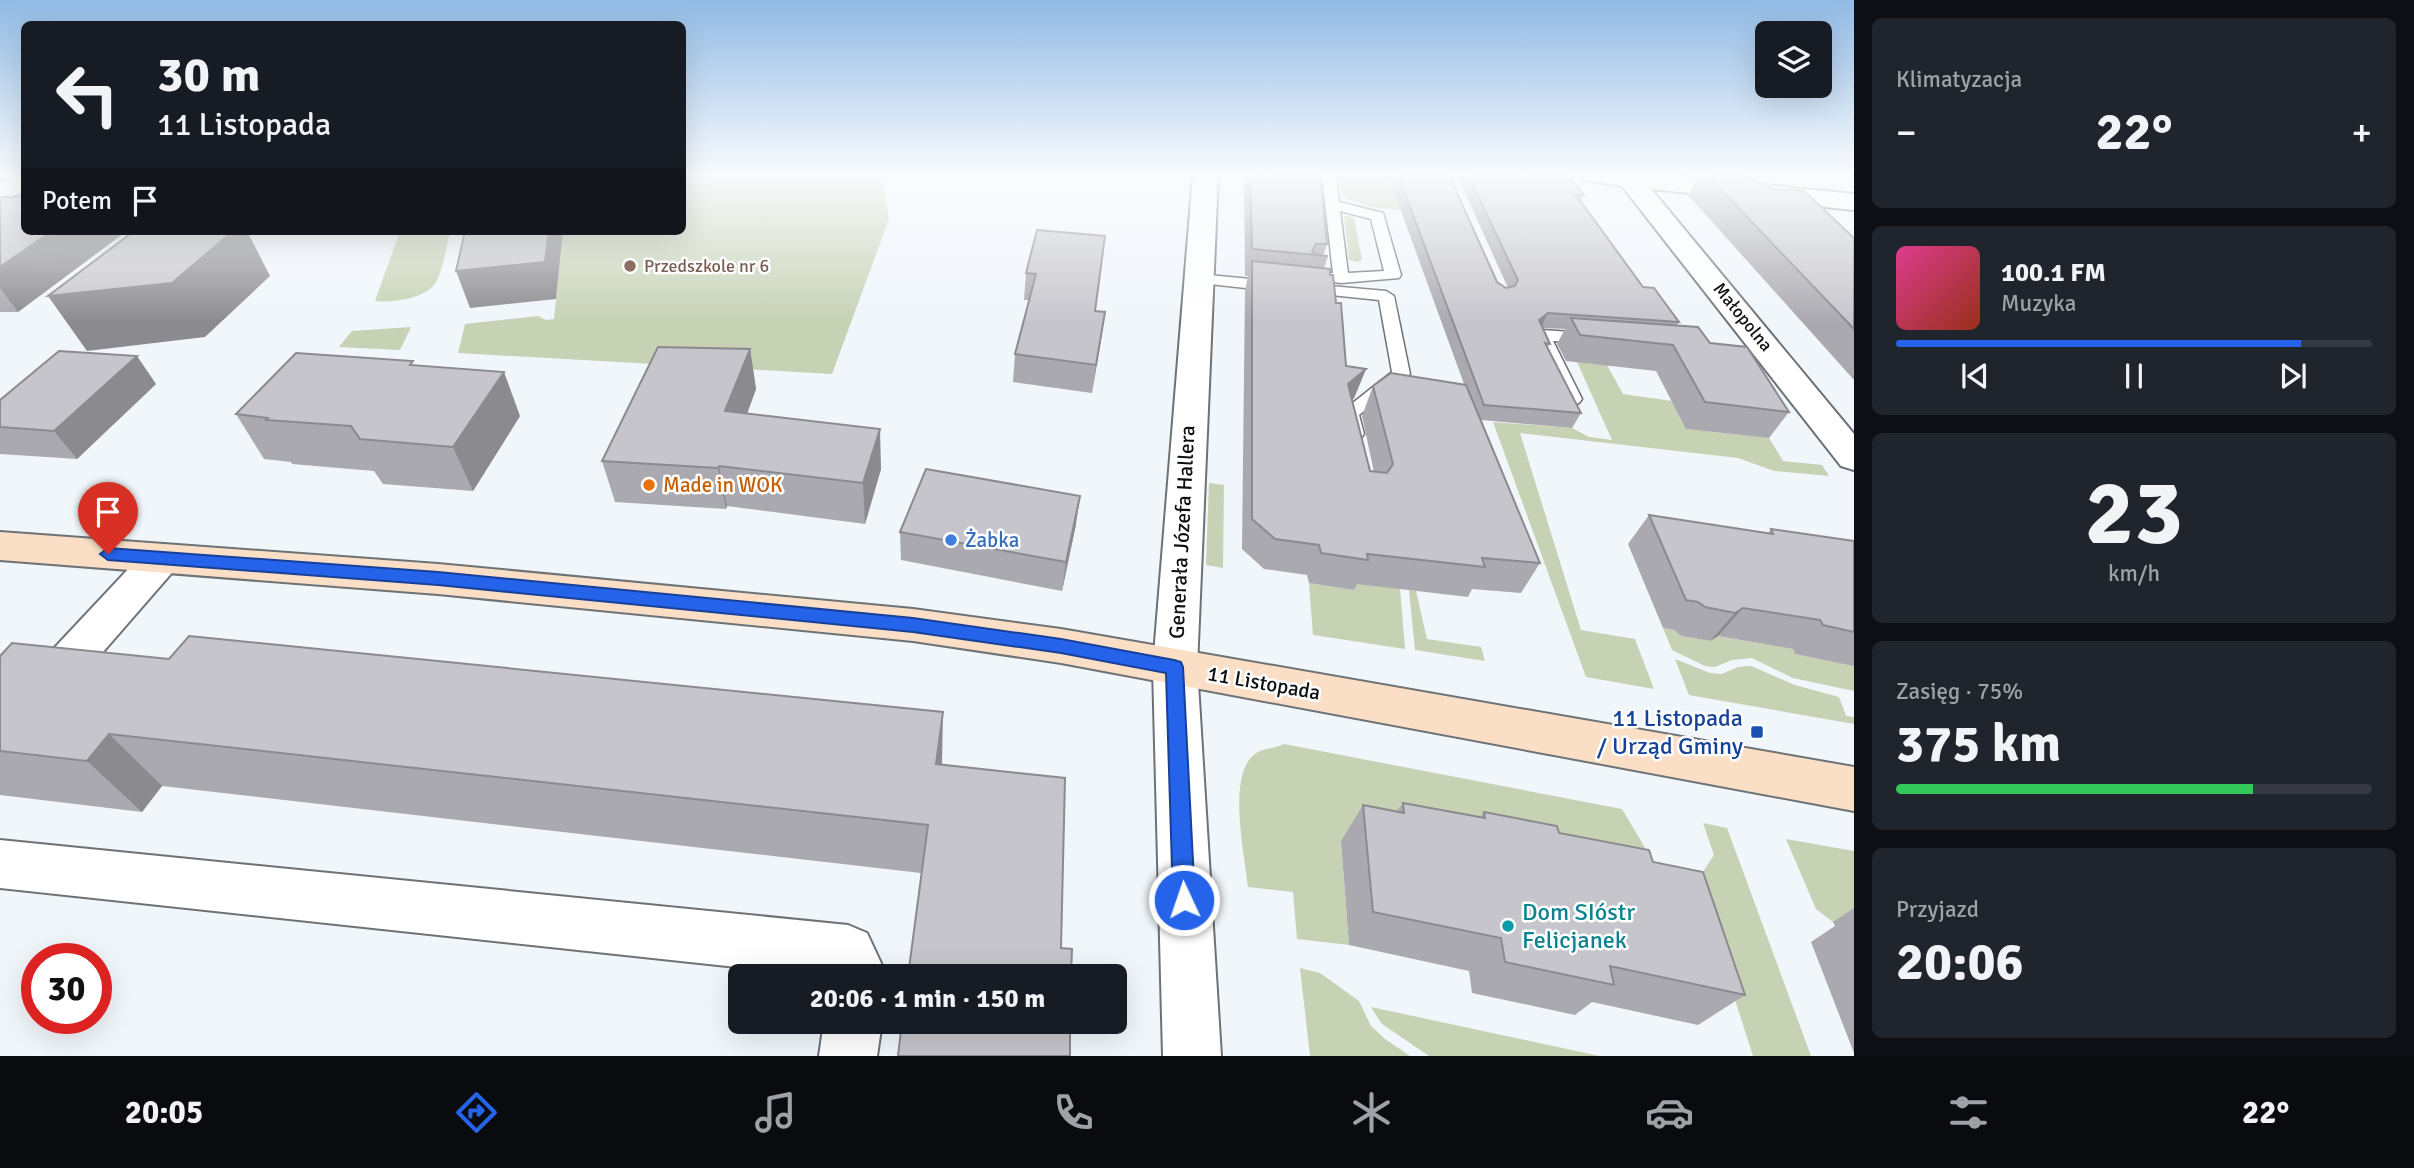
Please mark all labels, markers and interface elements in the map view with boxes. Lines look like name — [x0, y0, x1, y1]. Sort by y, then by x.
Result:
map controls — [1755, 21, 1832, 98]
button: layers — [1755, 21, 1832, 98]
text: 30 m — [157, 45, 260, 105]
icon: left — [42, 49, 133, 140]
text: Klimatyzacja — [1896, 65, 2022, 94]
text: 22° — [2096, 100, 2172, 164]
text: 11 Listopada — [157, 105, 331, 144]
text: − — [1896, 109, 1917, 156]
text: + — [2351, 109, 2372, 156]
icon: arrive — [126, 182, 164, 220]
text: Potem — [42, 185, 112, 217]
place label: Przedszkole nr 6 — [644, 255, 769, 277]
text: 100.1 FM — [2001, 257, 2106, 289]
marker: Przedszkole nr 6 — [622, 258, 638, 274]
street label: Małopolna — [1709, 278, 1777, 356]
text: Muzyka — [2001, 289, 2076, 318]
icon: previous — [1956, 357, 1994, 395]
icon: pause — [2115, 357, 2153, 395]
icon: next — [2274, 357, 2312, 395]
street label: Generała Józefa Hallera — [1163, 425, 1201, 639]
text: 23 — [2085, 457, 2183, 570]
place label: Made in WOK — [663, 472, 783, 498]
marker: Made in WOK — [641, 477, 657, 493]
pin — [78, 482, 138, 554]
icon: arrive — [89, 493, 127, 531]
place label: Żabka — [965, 527, 1019, 553]
marker: Żabka — [943, 532, 959, 548]
text: km/h — [2108, 559, 2160, 588]
street label: 11 Listopada — [1205, 660, 1323, 706]
text: Zasięg · 75% — [1896, 677, 2023, 706]
place label: 11 Listopada / Urząd Gminy — [1597, 703, 1743, 761]
text: 375 km — [1896, 712, 2061, 776]
marker: 11 Listopada / Urząd Gminy — [1749, 724, 1765, 740]
position arrow — [1147, 863, 1221, 937]
text: Przyjazd — [1896, 895, 1979, 924]
place label: Dom SIóstr Felicjanek — [1522, 897, 1635, 955]
marker: Dom SIóstr Felicjanek — [1500, 918, 1516, 934]
text: 20:06 — [1896, 930, 2024, 994]
speed limit sign: 30 — [21, 943, 112, 1034]
text: 20:06 · 1 min · 150 m — [810, 983, 1045, 1015]
icon: directions — [452, 1088, 501, 1137]
icon: music — [751, 1088, 800, 1137]
icon: phone — [1049, 1088, 1098, 1137]
icon: climate — [1347, 1088, 1396, 1137]
icon: car — [1645, 1088, 1694, 1137]
icon: filters — [1944, 1088, 1993, 1137]
text: 20:05 — [125, 1093, 203, 1132]
text: 22° — [2242, 1093, 2289, 1132]

